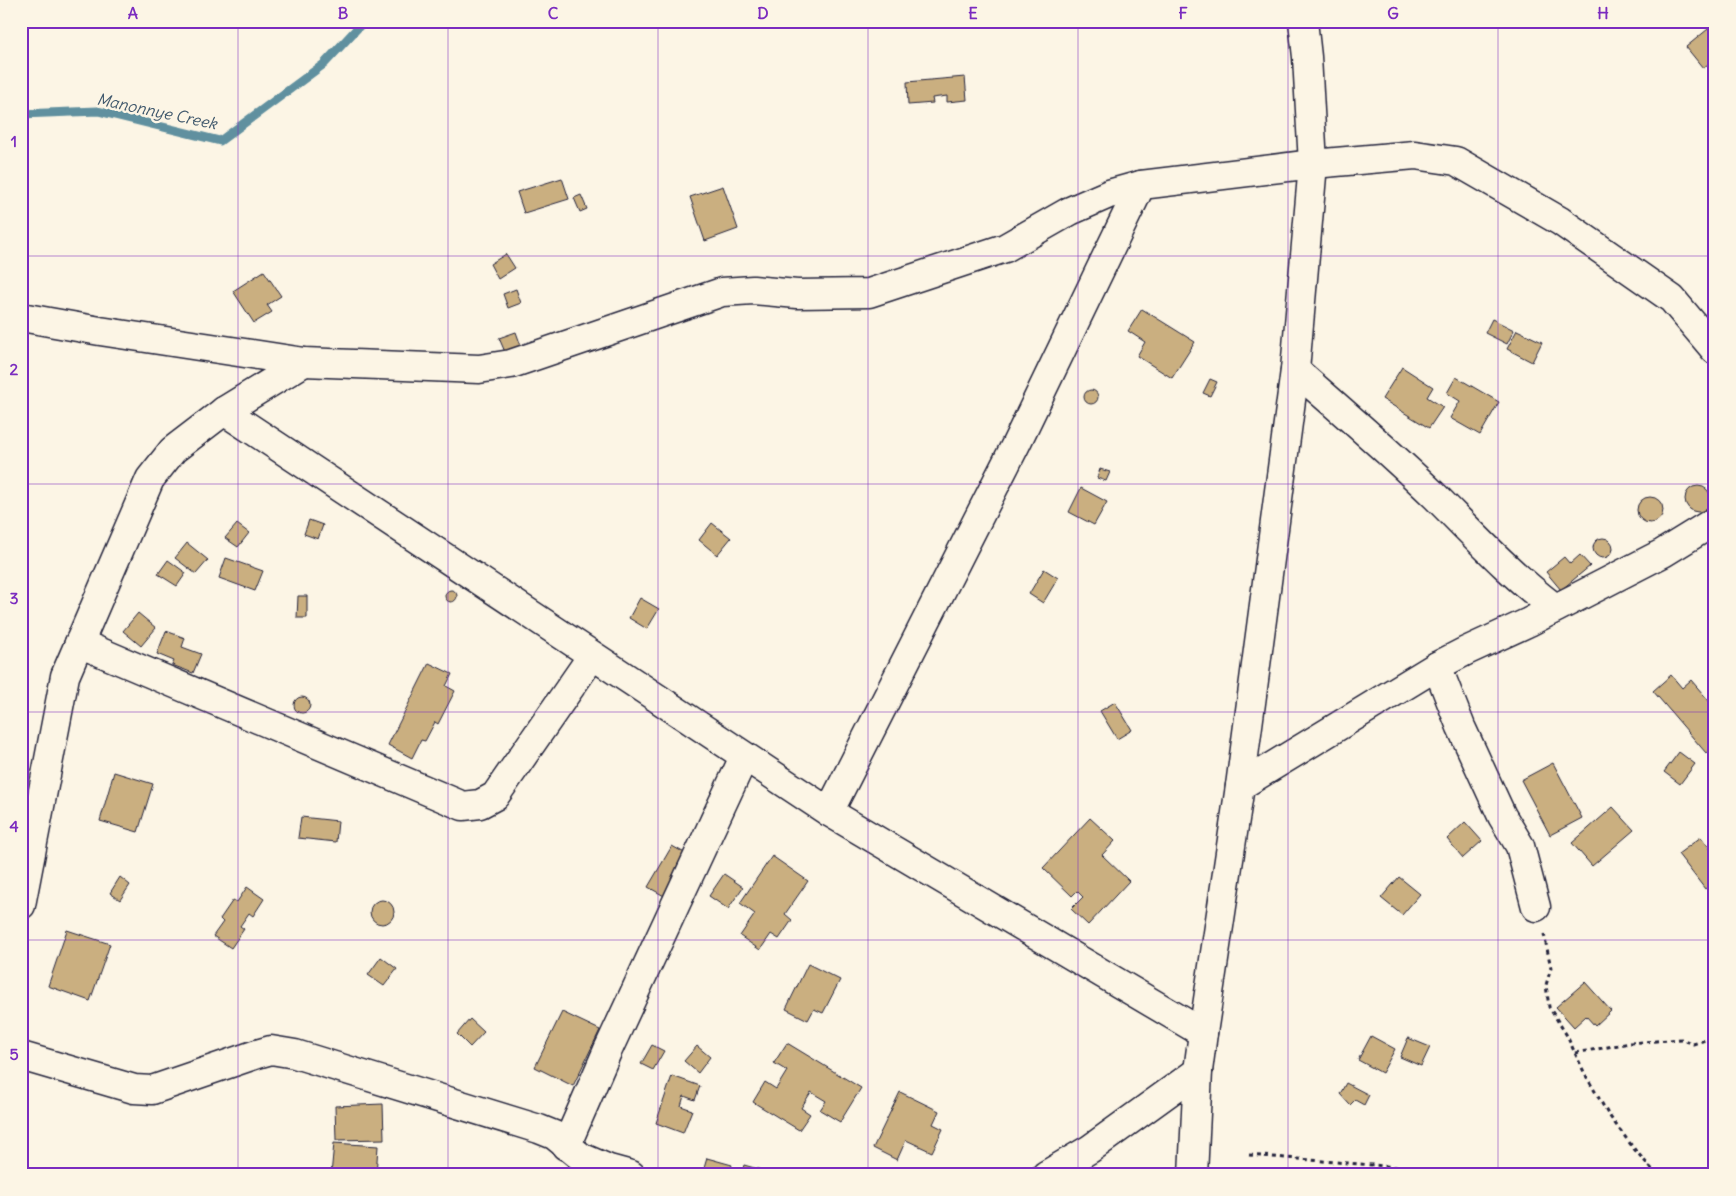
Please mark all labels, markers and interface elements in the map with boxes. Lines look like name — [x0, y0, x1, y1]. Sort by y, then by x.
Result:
text: A — [128, 3, 138, 23]
text: B — [338, 3, 349, 23]
text: C — [548, 3, 559, 23]
text: D — [757, 3, 769, 23]
text: E — [968, 3, 978, 23]
text: F — [1178, 3, 1188, 23]
text: G — [1387, 3, 1399, 23]
text: H — [1597, 3, 1609, 23]
water label: Manonnye Creek — [95, 89, 221, 134]
text: 1 — [11, 131, 17, 151]
text: 2 — [10, 359, 19, 379]
text: 3 — [9, 588, 19, 608]
text: 4 — [9, 816, 19, 836]
text: 5 — [9, 1044, 19, 1064]

